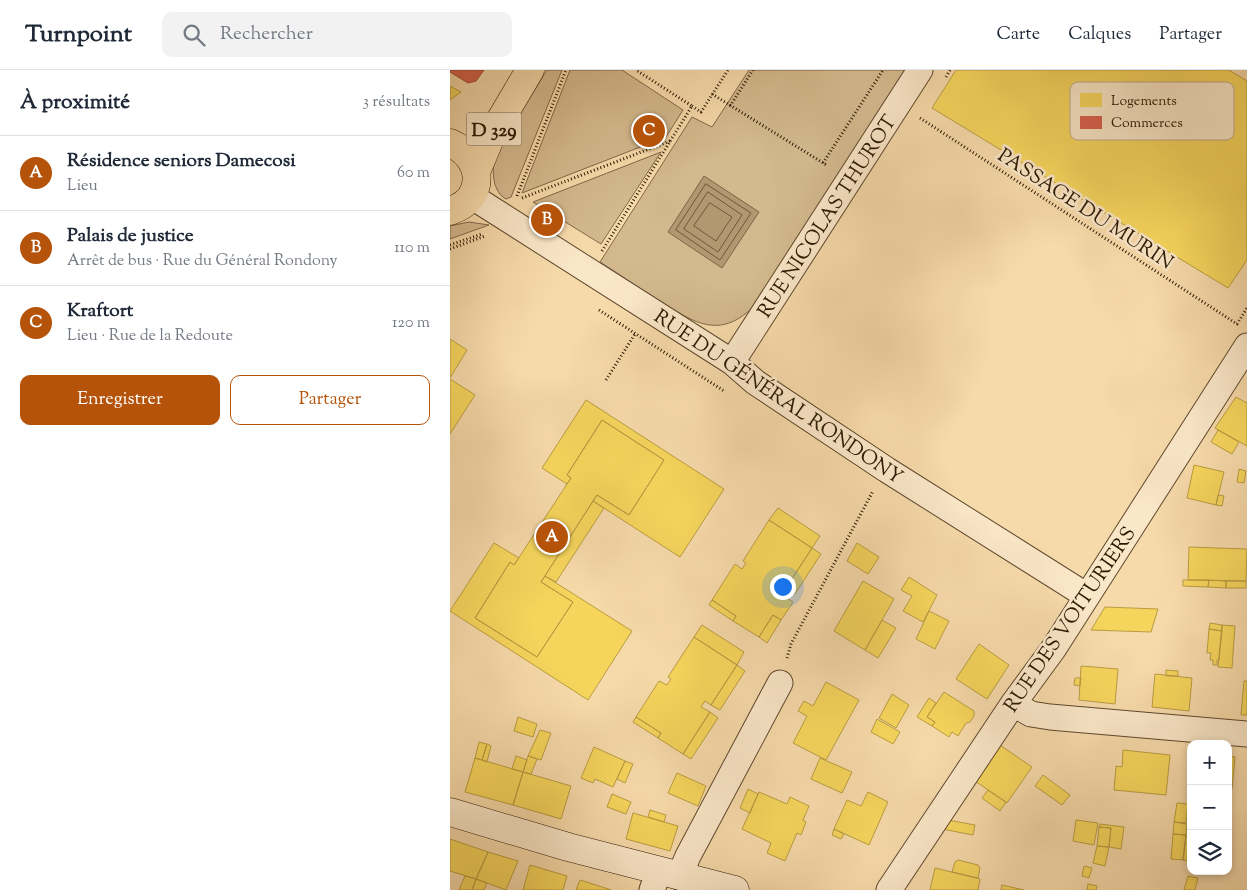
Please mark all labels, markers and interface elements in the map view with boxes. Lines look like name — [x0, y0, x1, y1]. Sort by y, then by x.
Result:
search box — [162, 12, 512, 57]
text: Turnpoint — [25, 18, 132, 52]
icon: search — [180, 21, 208, 49]
text: Rechercher — [220, 21, 313, 48]
text: Carte — [997, 22, 1040, 48]
text: Calques — [1068, 22, 1131, 48]
text: Partager — [1159, 22, 1222, 48]
legend — [1070, 82, 1234, 140]
text: À proximité — [20, 88, 130, 118]
text: 3 résultats — [362, 91, 430, 114]
text: Logements — [1111, 92, 1177, 112]
street label: RUE NICOLAS THUROT — [751, 110, 905, 325]
road number: D 329 — [467, 112, 522, 146]
pin: C — [633, 112, 665, 150]
text: Commerces — [1111, 114, 1183, 134]
street label: PASSAGE DU MURIN — [991, 142, 1178, 278]
text: Résidence seniors Damecosi — [67, 148, 296, 175]
text: A — [30, 162, 43, 185]
text: 60 m — [397, 162, 430, 185]
text: Lieu — [67, 175, 98, 198]
pin: B — [531, 201, 563, 239]
text: Palais de justice — [67, 223, 194, 250]
text: B — [31, 237, 41, 260]
text: 110 m — [394, 237, 430, 260]
text: Arrêt de bus · Rue du Général Rondony — [67, 250, 338, 273]
text: Kraftort — [67, 298, 133, 325]
street label: RUE DU GÉNÉRAL RONDONY — [647, 303, 909, 493]
text: C — [30, 312, 42, 335]
text: 120 m — [392, 312, 430, 335]
text: Lieu · Rue de la Redoute — [67, 325, 233, 348]
button: Enregistrer — [20, 375, 220, 425]
button: Partager — [230, 375, 430, 425]
pin: A — [536, 518, 568, 556]
street label: RUE DES VOITURIERS — [998, 522, 1144, 719]
your location — [770, 574, 796, 600]
map controls — [1187, 740, 1232, 875]
button: + — [1187, 740, 1232, 785]
button: − — [1187, 785, 1232, 830]
button: layers — [1187, 830, 1232, 875]

